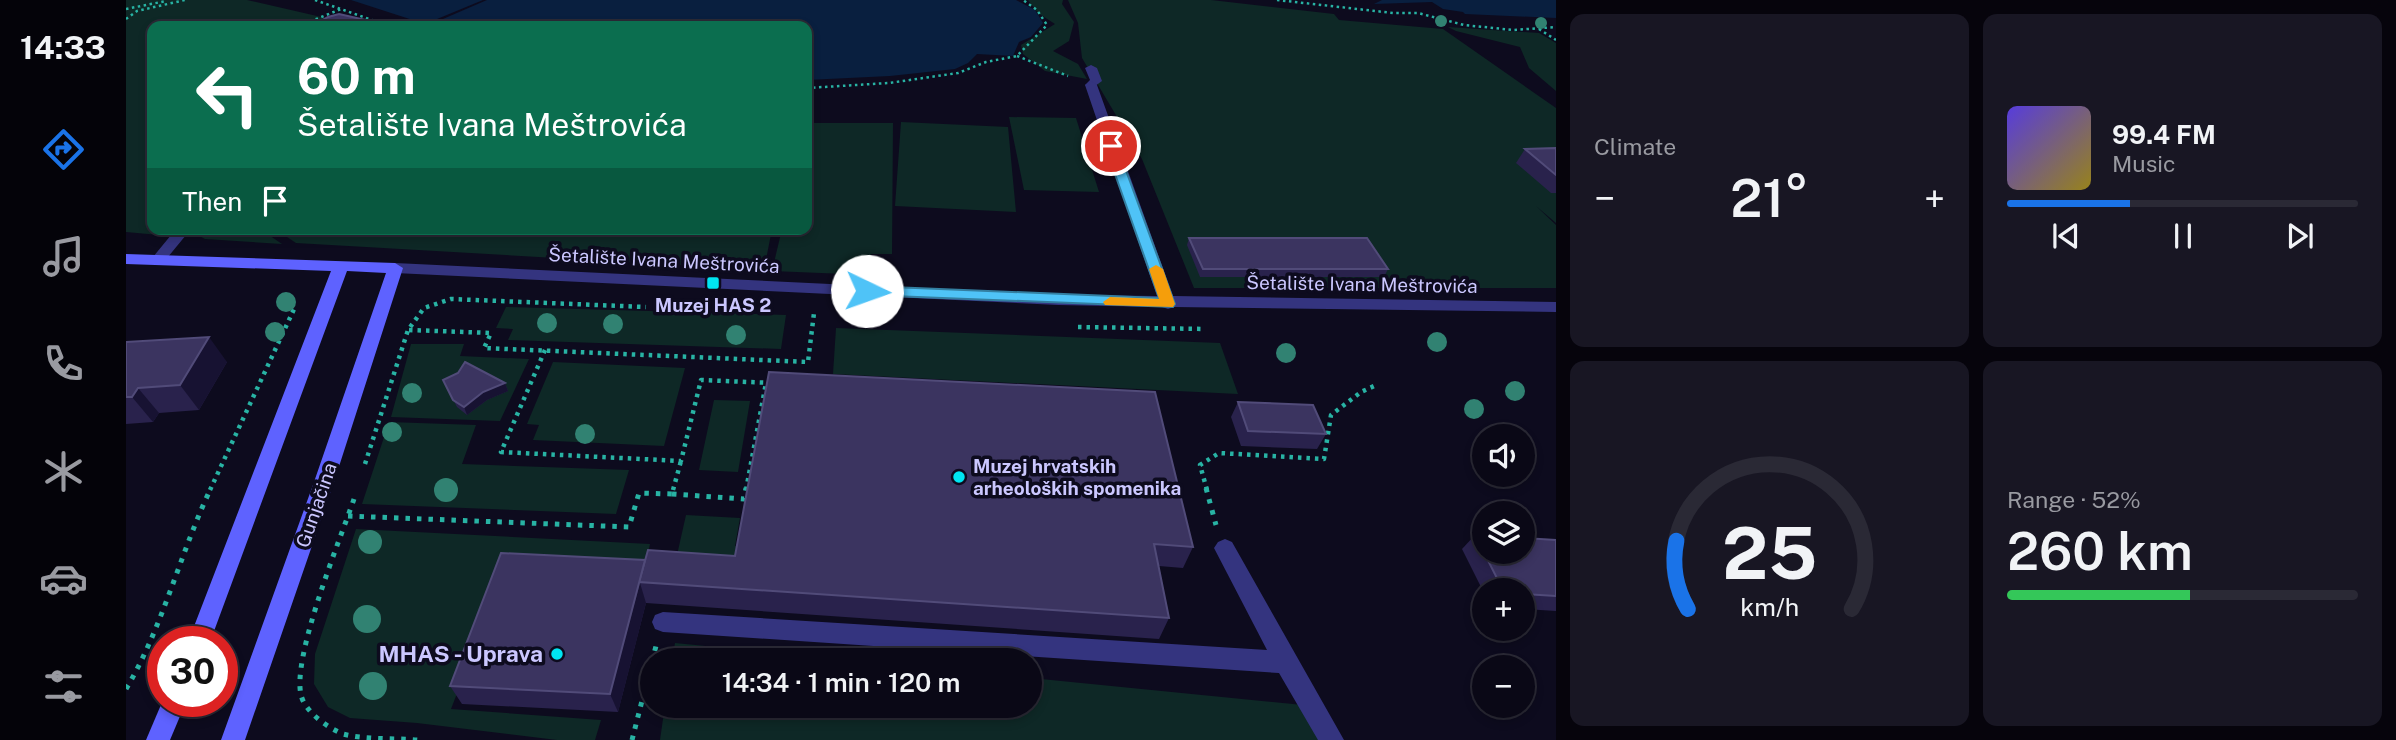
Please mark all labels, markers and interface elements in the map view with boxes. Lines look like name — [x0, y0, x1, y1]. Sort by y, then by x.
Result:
text: 14:33 — [20, 29, 106, 66]
text: 60 m — [297, 47, 416, 105]
icon: left — [182, 49, 273, 140]
text: Šetalište Ivana Meštrovića — [297, 106, 687, 143]
pin — [1081, 116, 1141, 176]
text: 99.4 FM — [2112, 119, 2216, 150]
icon: directions — [39, 125, 88, 174]
icon: arrive — [1092, 127, 1130, 165]
text: Climate — [1594, 133, 1676, 160]
text: Music — [2112, 150, 2176, 177]
text: 21° — [1730, 168, 1809, 229]
text: − — [1594, 176, 1615, 221]
text: + — [1924, 176, 1945, 221]
icon: arrive — [256, 182, 294, 220]
text: Then — [182, 186, 242, 217]
icon: previous — [2047, 217, 2085, 255]
icon: pause — [2164, 217, 2202, 255]
icon: next — [2281, 217, 2319, 255]
icon: music — [39, 232, 88, 281]
street label: Šetalište Ivana Meštrovića — [548, 243, 780, 277]
position arrow — [830, 254, 904, 328]
street label: Šetalište Ivana Meštrovića — [1246, 271, 1478, 297]
marker: Muzej HAS 2 — [705, 275, 721, 291]
place label: Muzej HAS 2 — [655, 294, 771, 316]
icon: phone — [39, 339, 88, 388]
map controls — [1472, 424, 1535, 718]
button: sound — [1472, 424, 1535, 487]
icon: climate — [39, 447, 88, 496]
place label: Muzej hrvatskih arheoloških spomenika — [973, 455, 1181, 499]
street label: Gunjačina — [291, 460, 341, 550]
marker: Muzej hrvatskih arheoloških spomenika — [951, 469, 967, 485]
text: Range · 52% — [2007, 486, 2141, 513]
button: layers — [1472, 501, 1535, 564]
text: 25 — [1722, 511, 1817, 596]
text: 260 km — [2007, 521, 2193, 582]
icon: car — [39, 554, 88, 603]
button: + — [1472, 578, 1535, 641]
text: km/h — [1740, 592, 1799, 622]
speed limit sign: 30 — [147, 626, 238, 717]
place label: MHAS - Uprava — [379, 640, 543, 667]
marker: MHAS - Uprava — [549, 646, 565, 662]
button: − — [1472, 655, 1535, 718]
icon: filters — [39, 662, 88, 711]
text: 14:34 · 1 min · 120 m — [722, 667, 960, 698]

